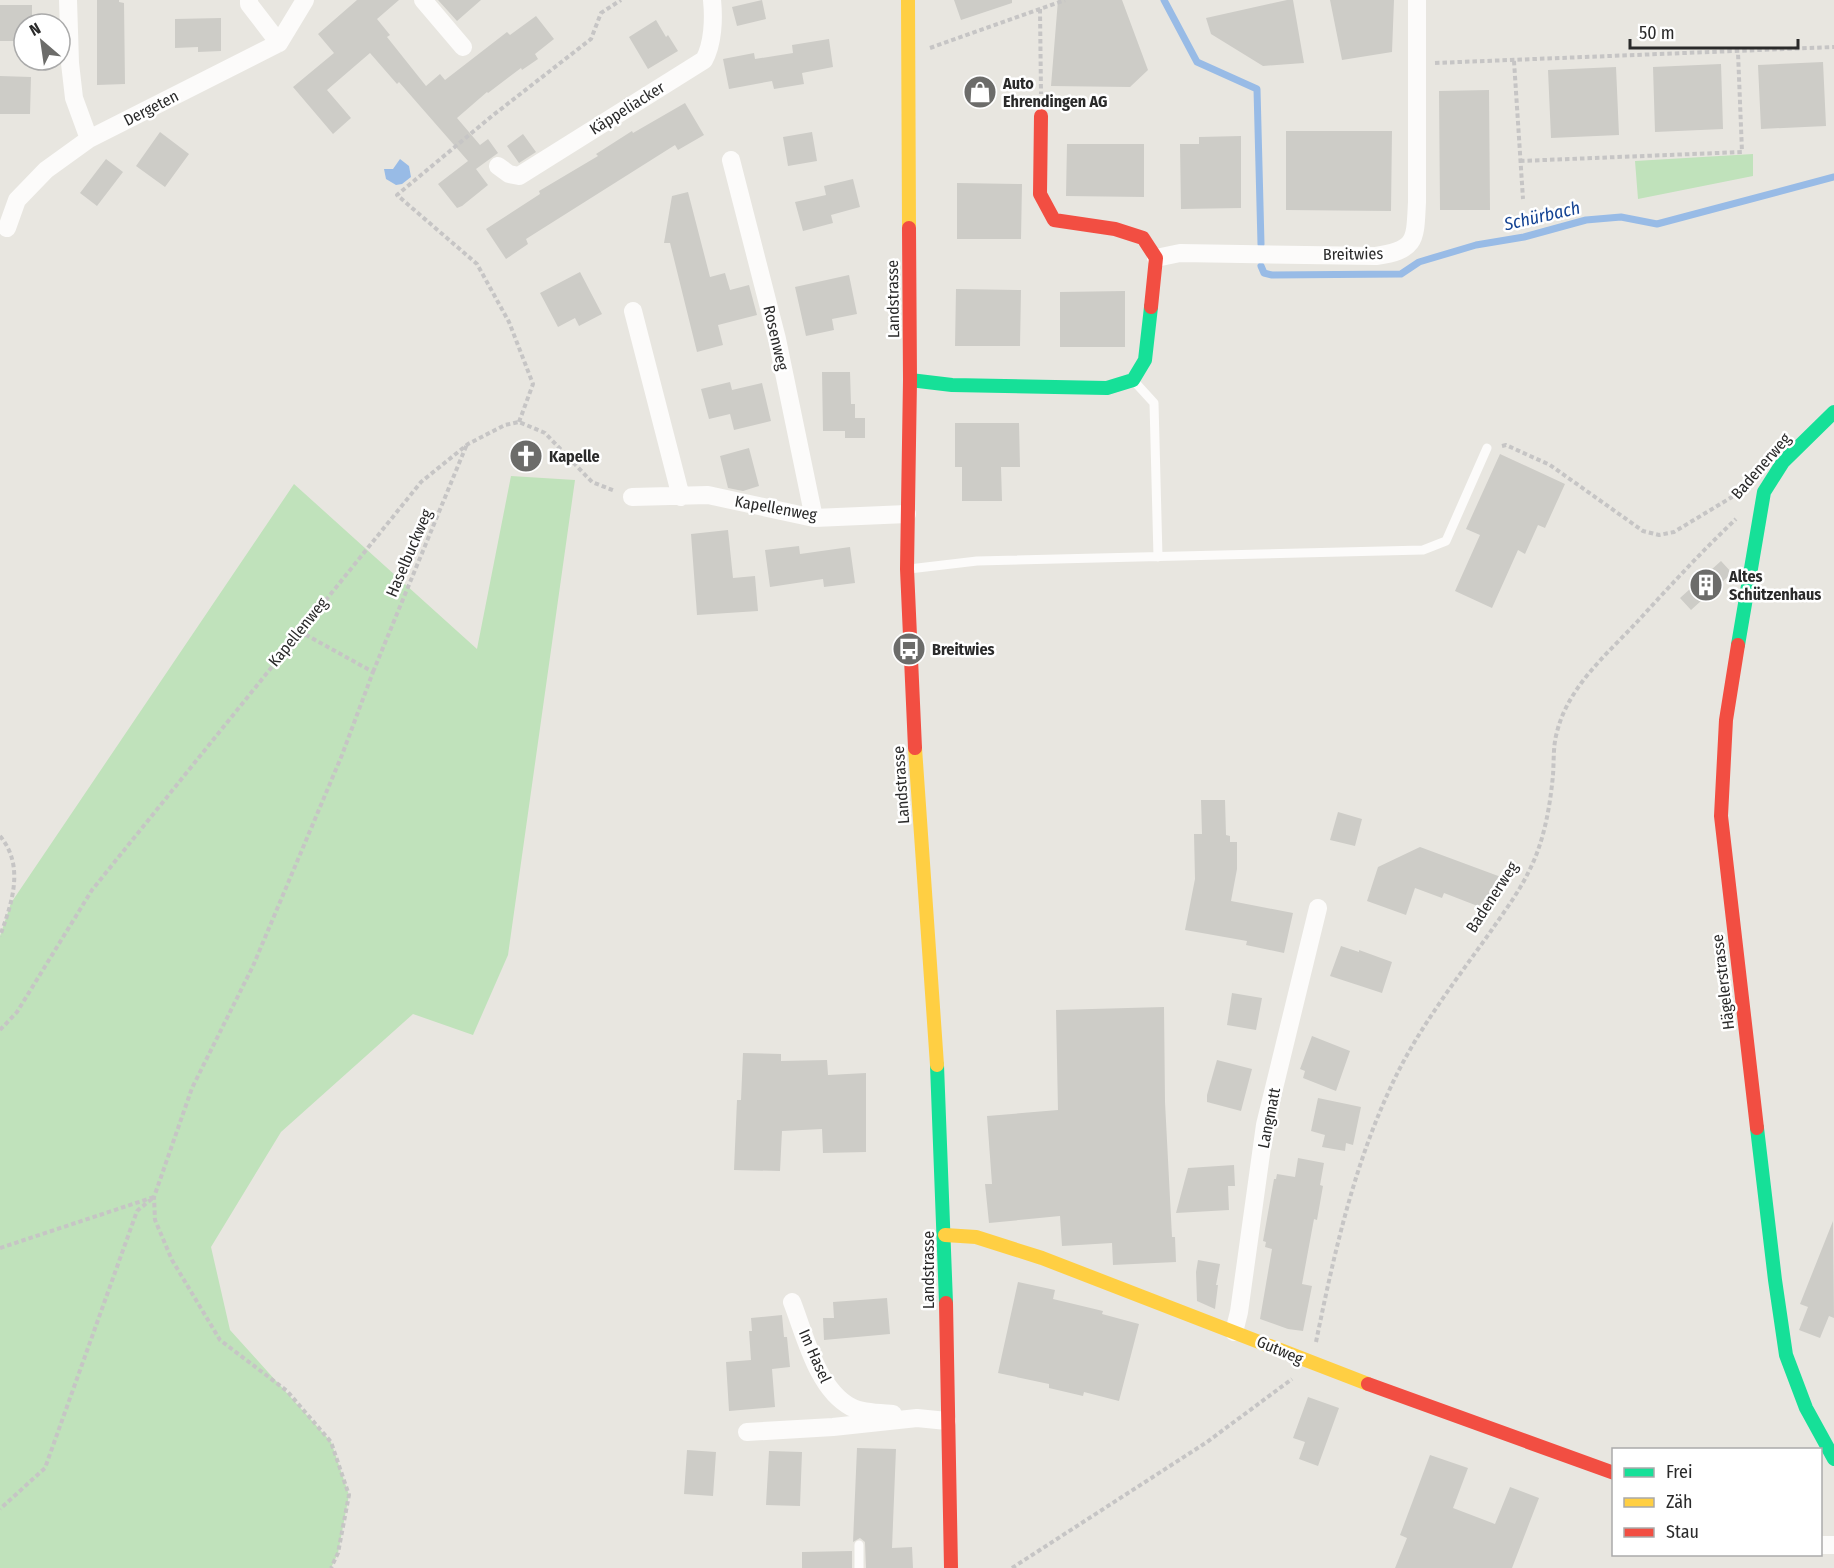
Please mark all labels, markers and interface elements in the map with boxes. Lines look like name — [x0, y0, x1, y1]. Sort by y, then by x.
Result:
north arrow — [12, 12, 72, 72]
scale bar — [1630, 12, 1798, 50]
text: N — [26, 19, 44, 40]
text: 50 m — [1639, 22, 1675, 44]
shop icon: Auto Ehrendingen AG — [962, 74, 998, 110]
place label: Auto Ehrendingen AG — [1002, 74, 1108, 111]
street label: Käppeliacker — [586, 77, 668, 139]
street label: Dergeten — [120, 86, 182, 130]
water label: Schürbach — [1501, 197, 1582, 236]
street label: Breitwies — [1323, 244, 1383, 264]
street label: Landstrasse — [883, 260, 903, 338]
street label: Rosenweg — [759, 304, 793, 373]
street label: Badenerweg — [1727, 429, 1795, 503]
church icon: Kapelle — [508, 438, 544, 474]
place label: Kapelle — [549, 447, 600, 466]
street label: Kapellenweg — [733, 491, 819, 525]
street label: Haselbuckweg — [382, 506, 436, 600]
building icon: Altes Schützenhaus — [1688, 567, 1724, 603]
place label: Altes Schützenhaus — [1728, 567, 1821, 604]
street label: Kapellenweg — [264, 593, 332, 670]
bus stop icon: Breitwies — [891, 631, 927, 667]
place label: Breitwies — [932, 640, 995, 659]
street label: Landstrasse — [889, 745, 913, 825]
street label: Badenerweg — [1462, 858, 1522, 936]
street label: Hägelerstrasse — [1708, 933, 1738, 1031]
street label: Langmatt — [1254, 1085, 1284, 1150]
street label: Landstrasse — [919, 1231, 938, 1309]
street label: Im Hasel — [795, 1326, 835, 1386]
street label: Gutweg — [1254, 1332, 1307, 1368]
legend — [1612, 1448, 1822, 1556]
text: Frei — [1666, 1461, 1692, 1483]
text: Zäh — [1666, 1491, 1693, 1513]
text: Stau — [1666, 1521, 1699, 1543]

